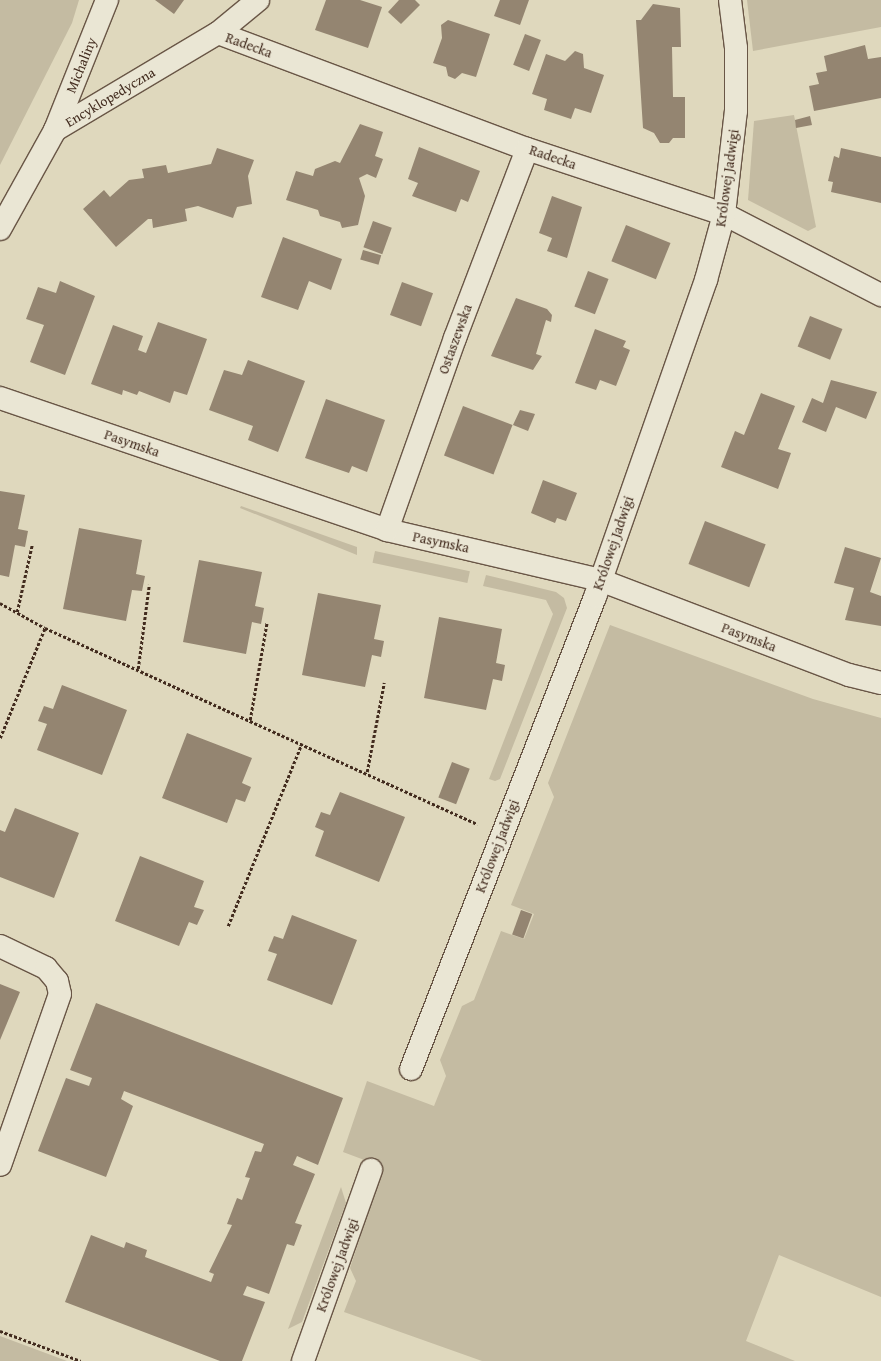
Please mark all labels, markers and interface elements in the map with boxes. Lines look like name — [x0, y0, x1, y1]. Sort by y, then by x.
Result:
street label: Radecka — [223, 29, 275, 61]
street label: Michaliny — [62, 35, 100, 95]
street label: Encyklopedyczna — [62, 64, 158, 130]
street label: Królowej Jadwigi — [712, 128, 742, 228]
street label: Radecka — [527, 141, 579, 173]
street label: Ostaszewska — [435, 302, 475, 376]
street label: Pasymska — [102, 426, 162, 460]
street label: Królowej Jadwigi — [589, 494, 637, 592]
street label: Pasymska — [411, 528, 471, 556]
street label: Pasymska — [719, 619, 779, 655]
street label: Królowej Jadwigi — [472, 797, 522, 895]
street label: Królowej Jadwigi — [312, 1216, 362, 1314]

